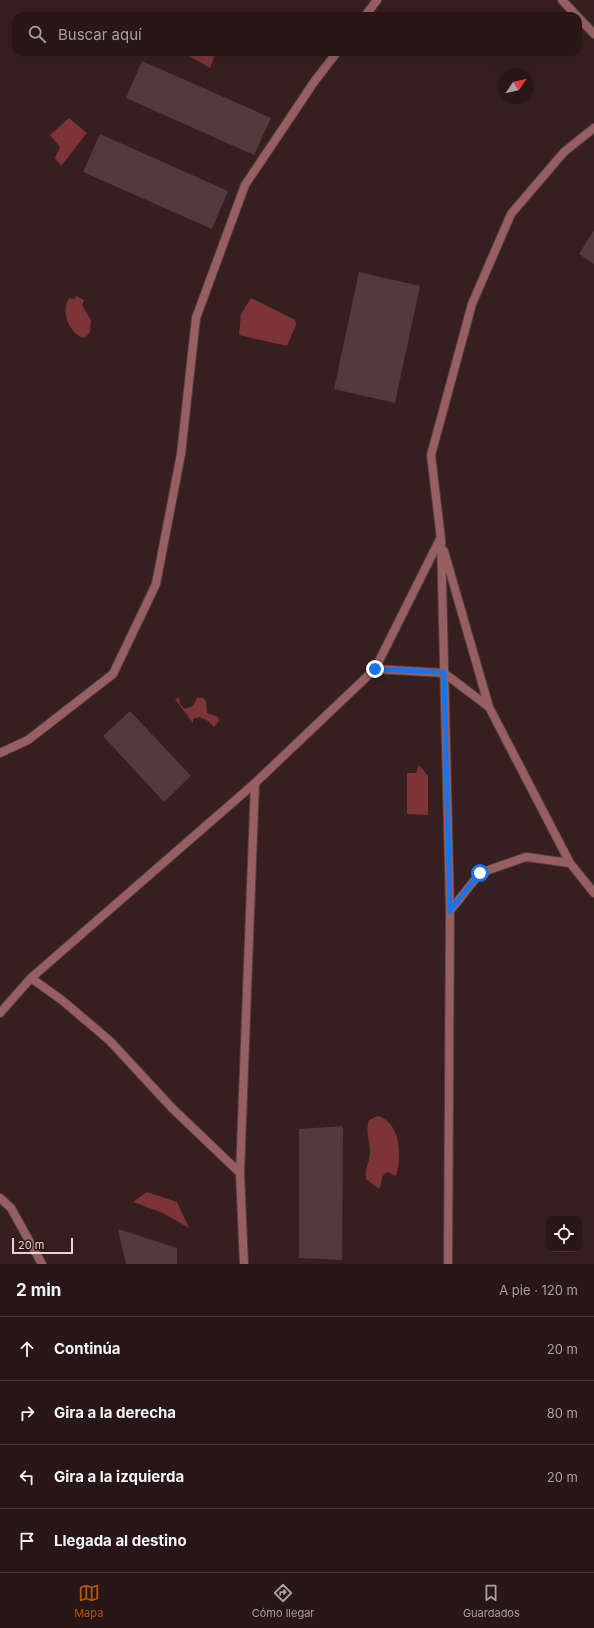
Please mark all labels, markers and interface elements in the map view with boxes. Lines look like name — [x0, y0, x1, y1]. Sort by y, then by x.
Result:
search box — [12, 12, 582, 56]
icon: search — [26, 23, 48, 45]
text: Buscar aquí — [58, 25, 142, 44]
north arrow — [498, 68, 534, 104]
route end — [366, 660, 384, 678]
route start — [471, 864, 489, 882]
map controls — [546, 1216, 582, 1252]
button: locate — [546, 1216, 582, 1252]
scale bar — [12, 1236, 73, 1255]
text: 20 m — [18, 1238, 44, 1252]
text: 2 min — [16, 1280, 61, 1300]
text: A pie · 120 m — [499, 1282, 578, 1298]
icon: ahead — [16, 1338, 38, 1360]
text: Continúa — [54, 1339, 121, 1358]
text: 20 m — [547, 1341, 578, 1357]
icon: right — [16, 1402, 38, 1424]
text: Gira a la derecha — [54, 1403, 176, 1422]
text: 80 m — [547, 1405, 578, 1421]
icon: left — [16, 1466, 38, 1488]
text: Gira a la izquierda — [54, 1467, 184, 1486]
text: 20 m — [547, 1469, 578, 1485]
icon: arrive — [16, 1530, 38, 1552]
text: Llegada al destino — [54, 1531, 187, 1550]
tab: Mapa — [74, 1582, 103, 1620]
tab: Cómo llegar — [252, 1582, 314, 1620]
tab: Guardados — [463, 1582, 520, 1620]

